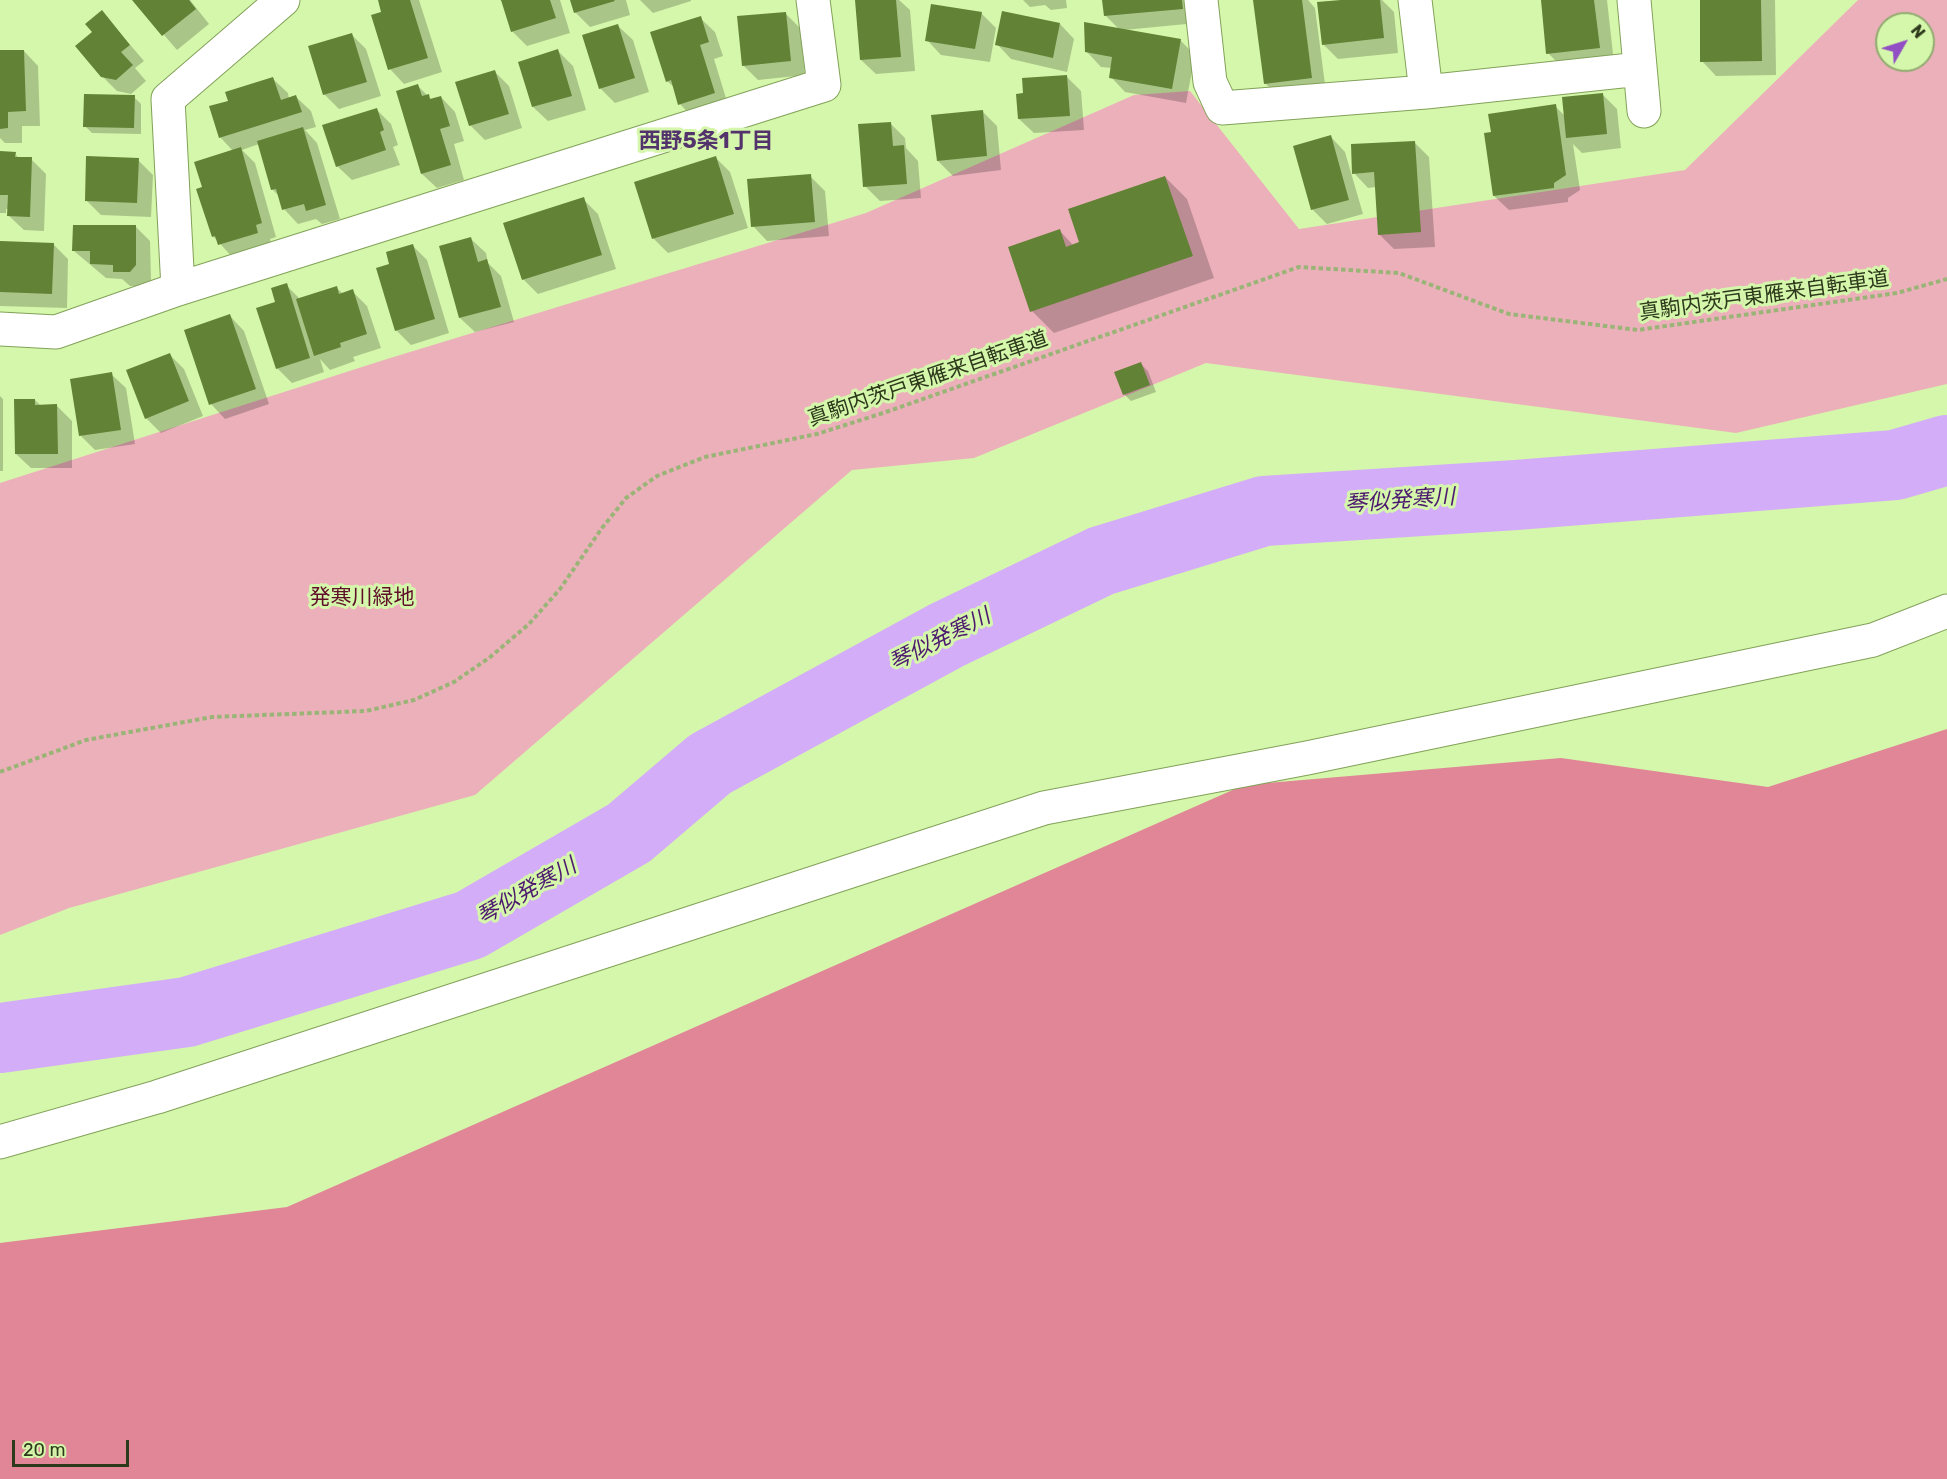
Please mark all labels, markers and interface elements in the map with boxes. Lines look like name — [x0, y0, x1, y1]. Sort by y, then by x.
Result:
north arrow — [1875, 12, 1935, 72]
text: N — [1907, 21, 1929, 42]
district label: 西野5条1丁目 — [638, 129, 774, 155]
street label: 真駒内茨戸東雁来自転車道 — [1637, 266, 1891, 326]
street label: 真駒内茨戸東雁来自転車道 — [805, 326, 1051, 432]
water label: 琴似発寒川 — [1344, 484, 1456, 518]
park label: 発寒川緑地 — [310, 585, 414, 611]
water label: 琴似発寒川 — [885, 603, 995, 677]
water label: 琴似発寒川 — [473, 853, 581, 931]
scale bar — [15, 1428, 132, 1466]
text: 20 m — [23, 1439, 65, 1461]

